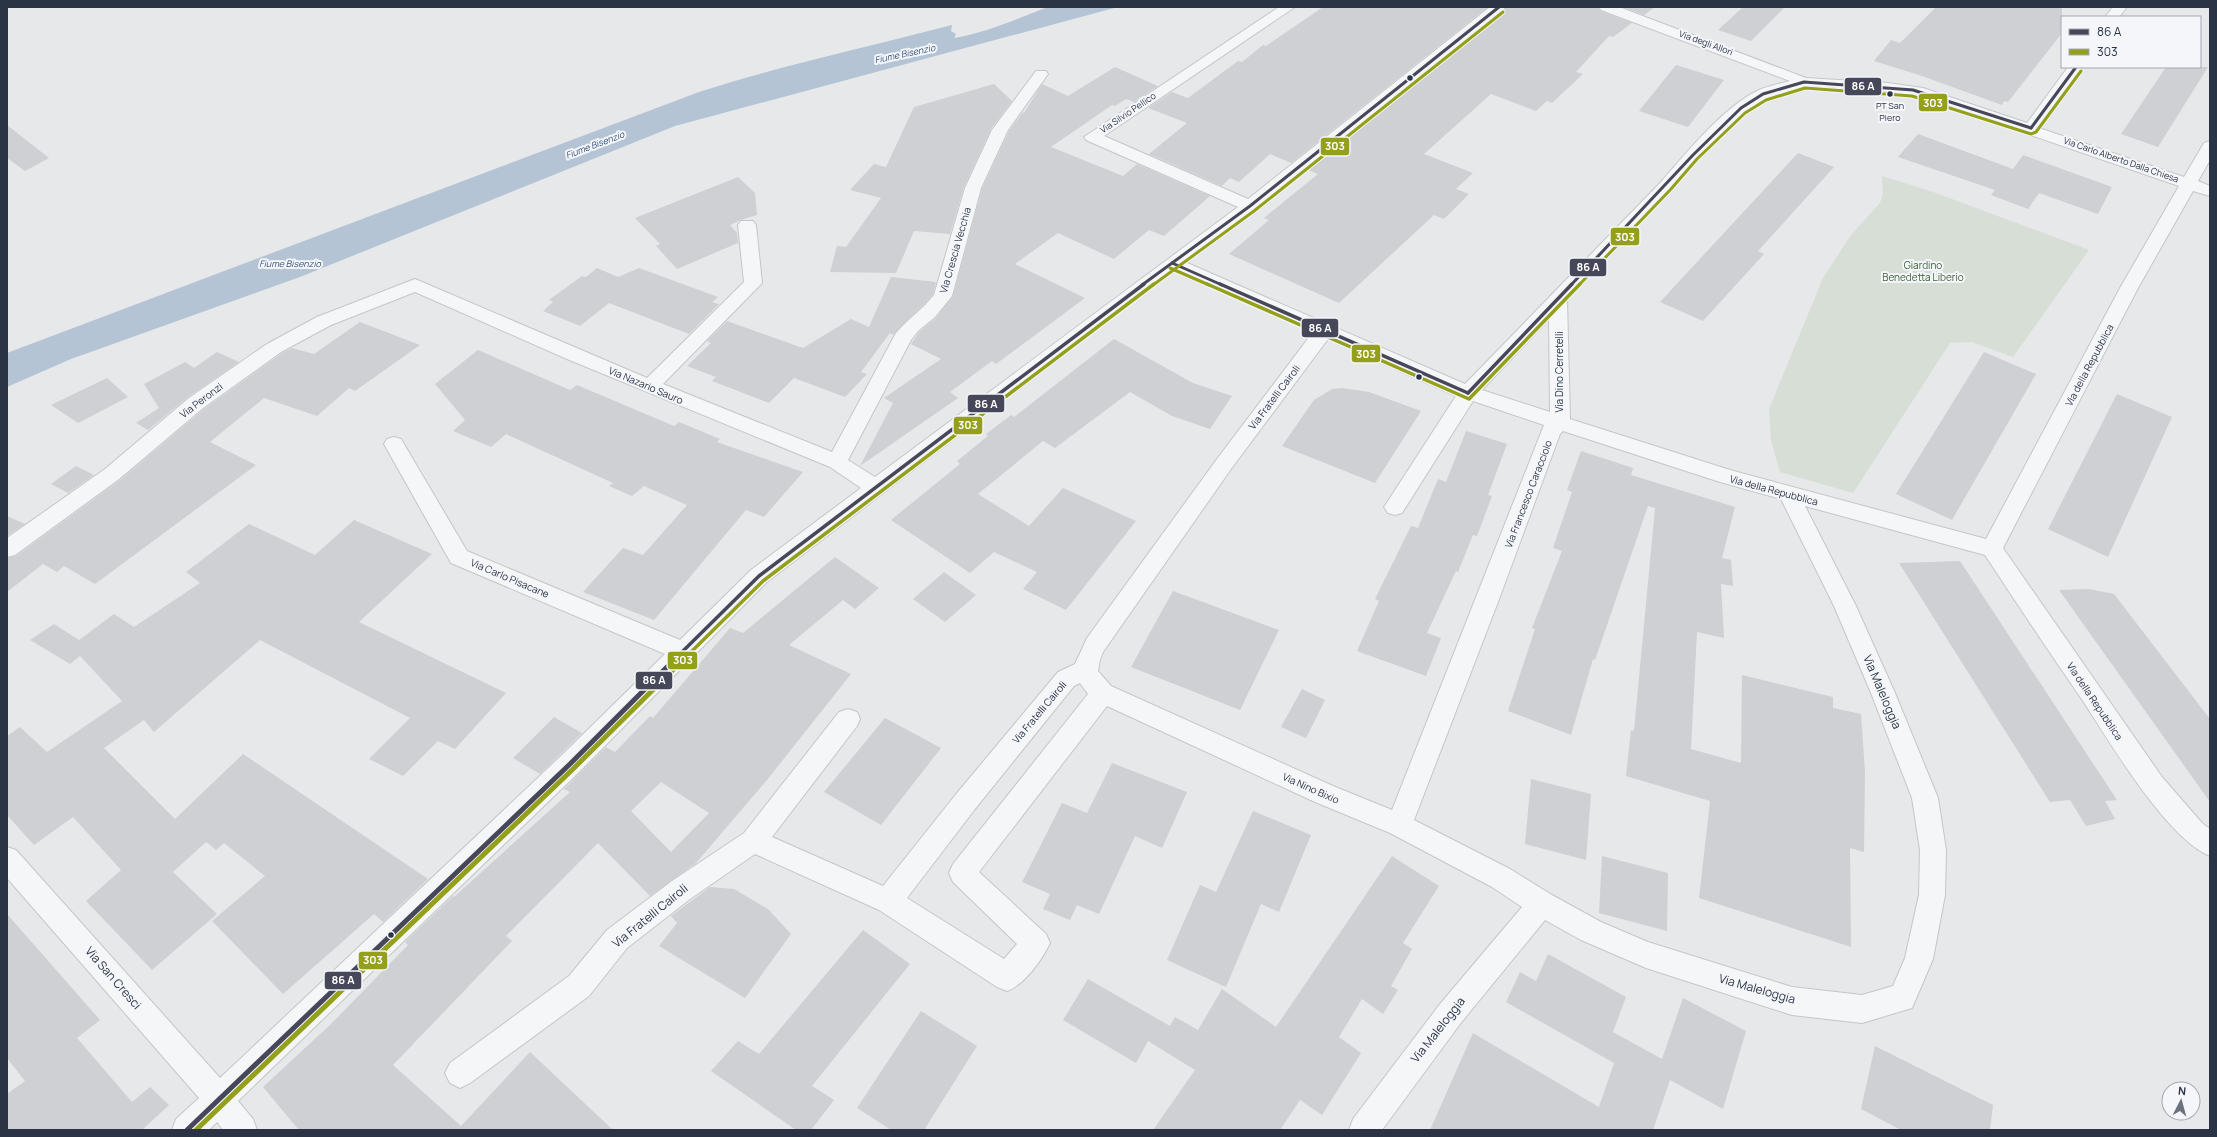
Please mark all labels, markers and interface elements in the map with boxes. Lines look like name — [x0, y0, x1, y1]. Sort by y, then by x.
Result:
legend — [2061, 16, 2201, 68]
text: 86 A — [2097, 23, 2122, 40]
street label: Via degli Allori — [1677, 27, 1735, 58]
water label: Fiume Bisenzio — [873, 41, 937, 66]
text: 303 — [2097, 43, 2118, 60]
unlabelled marker — [1405, 73, 1415, 83]
line badge: 86 A — [1844, 77, 1882, 96]
text: 86 A — [1851, 78, 1875, 93]
street label: Via Silvio Pellico — [1097, 89, 1158, 136]
marker: PT San Piero — [1885, 89, 1895, 99]
line badge: 303 — [1918, 93, 1948, 112]
text: 303 — [1923, 95, 1943, 110]
place label: PT San Piero — [1876, 99, 1904, 124]
water label: Fiume Bisenzio — [564, 127, 627, 162]
street label: Via Carlo Alberto Dalla Chiesa — [2062, 134, 2181, 185]
line badge: 303 — [1320, 137, 1350, 156]
text: 303 — [1325, 138, 1345, 153]
street label: Via Crescia Vecchia — [936, 205, 974, 295]
line badge: 303 — [1610, 227, 1640, 246]
text: 303 — [1615, 229, 1635, 244]
water label: Fiume Bisenzio — [259, 257, 321, 270]
line badge: 86 A — [1569, 258, 1607, 277]
park label: Giardino Benedetta Liberio — [1882, 258, 1964, 284]
text: 86 A — [1576, 259, 1600, 274]
line badge: 86 A — [1301, 318, 1339, 338]
text: 86 A — [1308, 320, 1332, 335]
street label: Via della Repubblica — [2061, 321, 2117, 409]
street label: Via Dino Cerretelli — [1552, 331, 1566, 413]
line badge: 303 — [1351, 344, 1381, 363]
text: 303 — [1356, 346, 1376, 361]
street label: Via Fratelli Cairoli — [1245, 362, 1303, 432]
street label: Via Nazario Sauro — [607, 363, 685, 407]
unlabelled marker — [1414, 372, 1424, 382]
street label: Via Peronzi — [177, 379, 225, 421]
line badge: 86 A — [967, 394, 1005, 413]
text: 86 A — [974, 396, 998, 411]
line badge: 303 — [953, 416, 983, 435]
text: 303 — [958, 417, 978, 432]
street label: Via Francesco Caracciolo — [1501, 438, 1555, 550]
street label: Via della Repubblica — [1728, 471, 1820, 509]
street label: Via Carlo Pisacane — [468, 555, 552, 601]
line badge: 303 — [667, 651, 698, 670]
text: 303 — [673, 652, 693, 667]
street label: Via Maleloggia — [1859, 652, 1906, 731]
street label: Via della Repubblica — [2064, 659, 2126, 743]
line badge: 86 A — [635, 671, 673, 690]
text: 86 A — [642, 672, 666, 687]
street label: Via Fratelli Cairoli — [1009, 678, 1069, 746]
street label: Via Nino Bixio — [1280, 769, 1342, 807]
street label: Via Fratelli Cairoli — [608, 880, 691, 951]
unlabelled marker — [386, 930, 396, 940]
street label: Via San Cresci — [81, 943, 145, 1013]
line badge: 303 — [358, 951, 388, 970]
text: 303 — [363, 952, 383, 967]
street label: Via Maleloggia — [1717, 969, 1797, 1008]
line badge: 86 A — [324, 971, 362, 990]
text: 86 A — [331, 972, 355, 987]
street label: Via Maleloggia — [1407, 993, 1469, 1066]
north arrow — [2161, 1081, 2201, 1121]
text: N — [2177, 1083, 2187, 1098]

